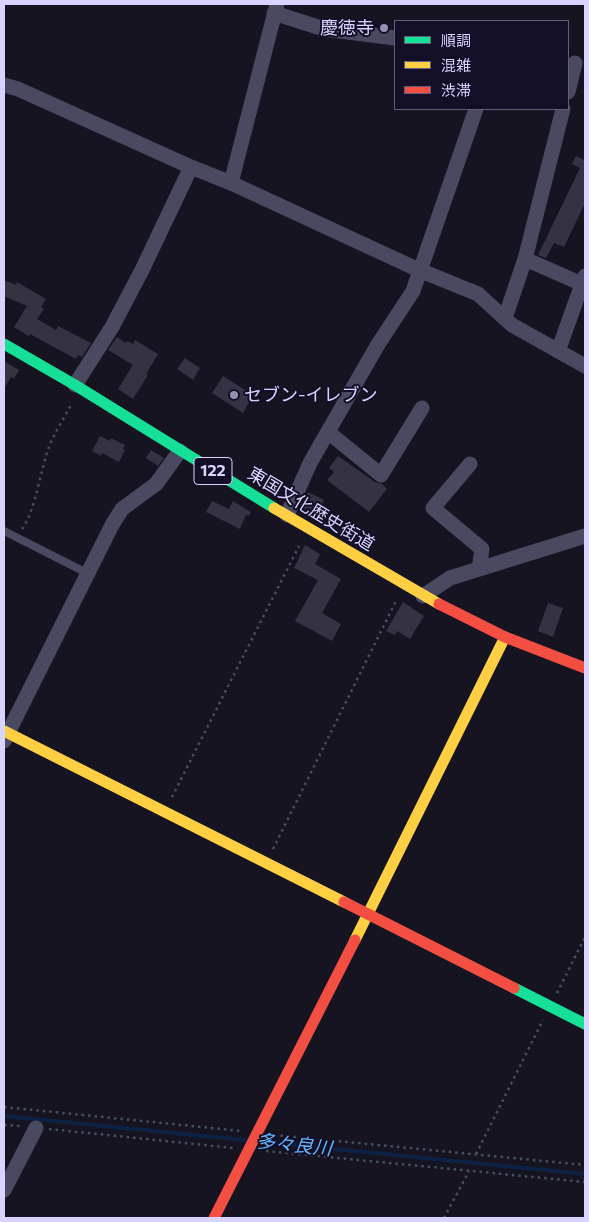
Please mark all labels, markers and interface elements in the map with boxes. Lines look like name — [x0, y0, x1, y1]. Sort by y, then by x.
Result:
place label: 慶徳寺 — [320, 17, 374, 39]
legend — [394, 20, 569, 110]
marker: 慶徳寺 — [378, 22, 390, 34]
text: 順調 — [441, 31, 471, 49]
text: 混雑 — [441, 56, 471, 74]
text: 渋滞 — [441, 81, 471, 99]
place label: セブン-イレブン — [244, 384, 378, 406]
marker: セブン-イレブン — [228, 389, 240, 401]
road number: 122 — [194, 458, 232, 484]
street label: 東国文化歴史街道 — [244, 463, 378, 555]
water label: 多々良川 — [255, 1130, 333, 1160]

